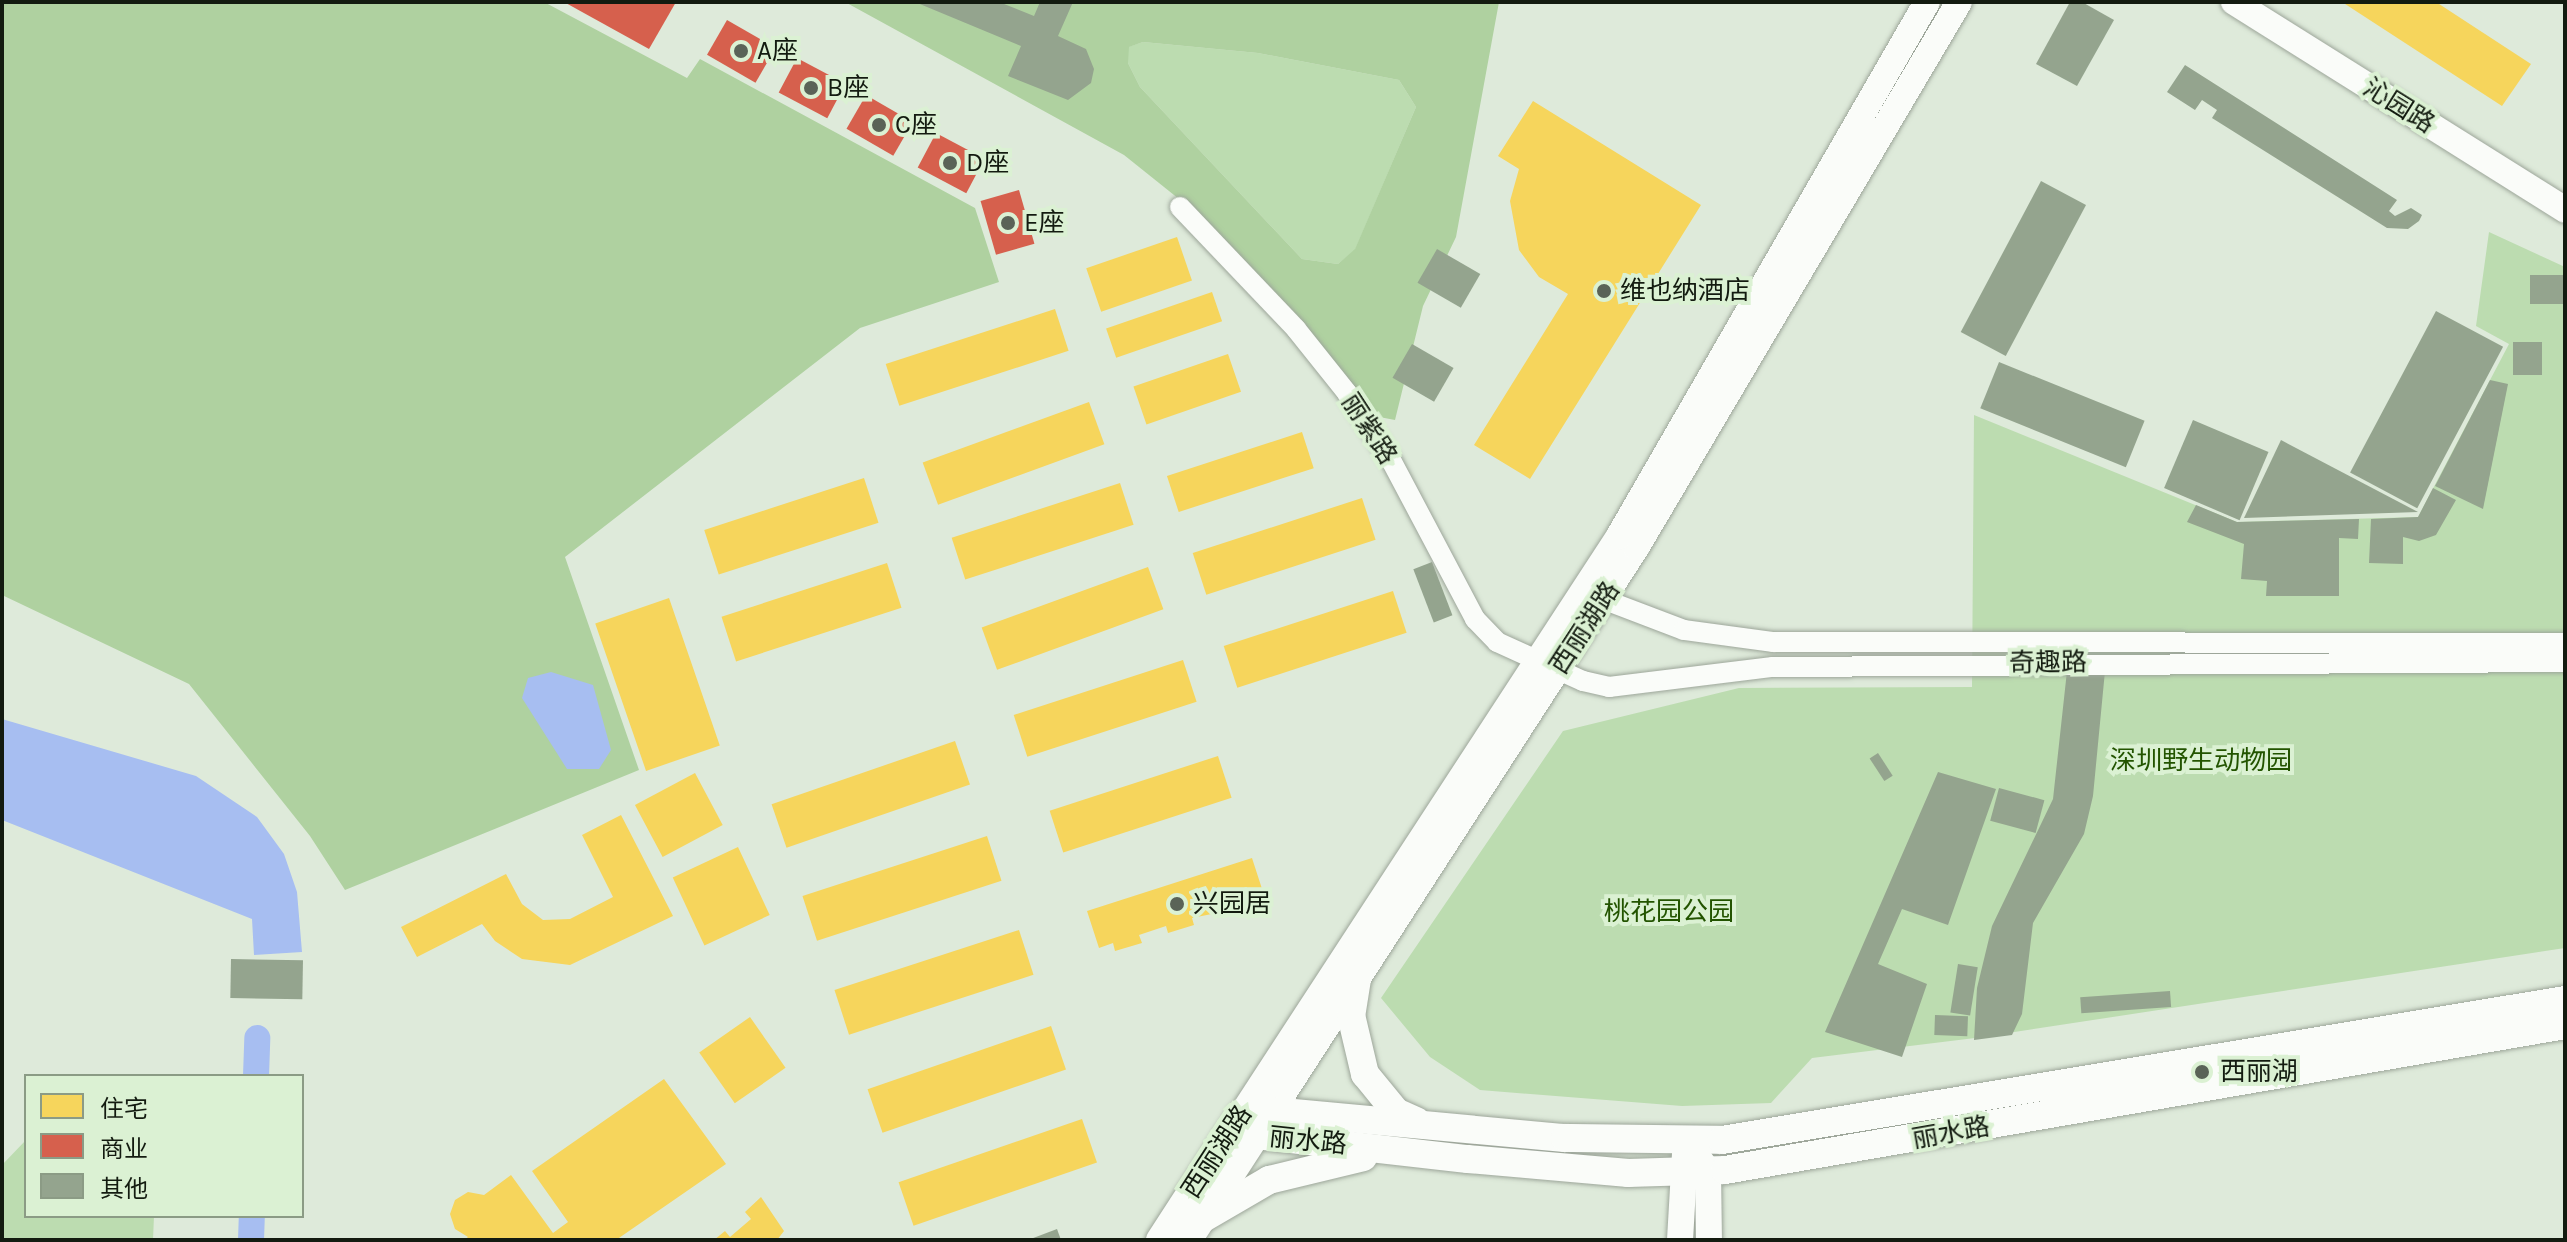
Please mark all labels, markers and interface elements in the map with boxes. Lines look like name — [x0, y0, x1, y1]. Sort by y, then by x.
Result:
place label: A座 — [757, 35, 798, 67]
marker: A座 — [732, 42, 750, 60]
place label: B座 — [827, 72, 869, 104]
street label: 沁园路 — [2358, 72, 2440, 140]
marker: B座 — [802, 79, 820, 97]
place label: C座 — [895, 109, 937, 141]
marker: C座 — [870, 116, 888, 134]
place label: D座 — [966, 147, 1009, 179]
marker: D座 — [941, 154, 959, 172]
place label: E座 — [1024, 207, 1065, 239]
marker: E座 — [999, 214, 1017, 232]
place label: 维也纳酒店 — [1620, 275, 1750, 307]
marker: 维也纳酒店 — [1595, 282, 1613, 300]
street label: 丽紫路 — [1335, 388, 1403, 470]
street label: 西丽湖路 — [1544, 576, 1626, 680]
street label: 奇趣路 — [2009, 647, 2087, 679]
park label: 深圳野生动物园 — [2110, 745, 2292, 777]
place label: 兴园居 — [1193, 888, 1271, 920]
marker: 兴园居 — [1168, 895, 1186, 913]
park label: 桃花园公园 — [1604, 896, 1734, 928]
place label: 西丽湖 — [2220, 1056, 2298, 1088]
marker: 西丽湖 — [2191, 1061, 2213, 1083]
legend — [24, 1074, 304, 1218]
text: 住宅 — [100, 1095, 148, 1123]
street label: 西丽湖路 — [1176, 1100, 1258, 1204]
street label: 丽水路 — [1910, 1111, 1992, 1155]
street label: 丽水路 — [1268, 1121, 1348, 1161]
text: 商业 — [100, 1135, 148, 1163]
text: 其他 — [100, 1175, 148, 1203]

